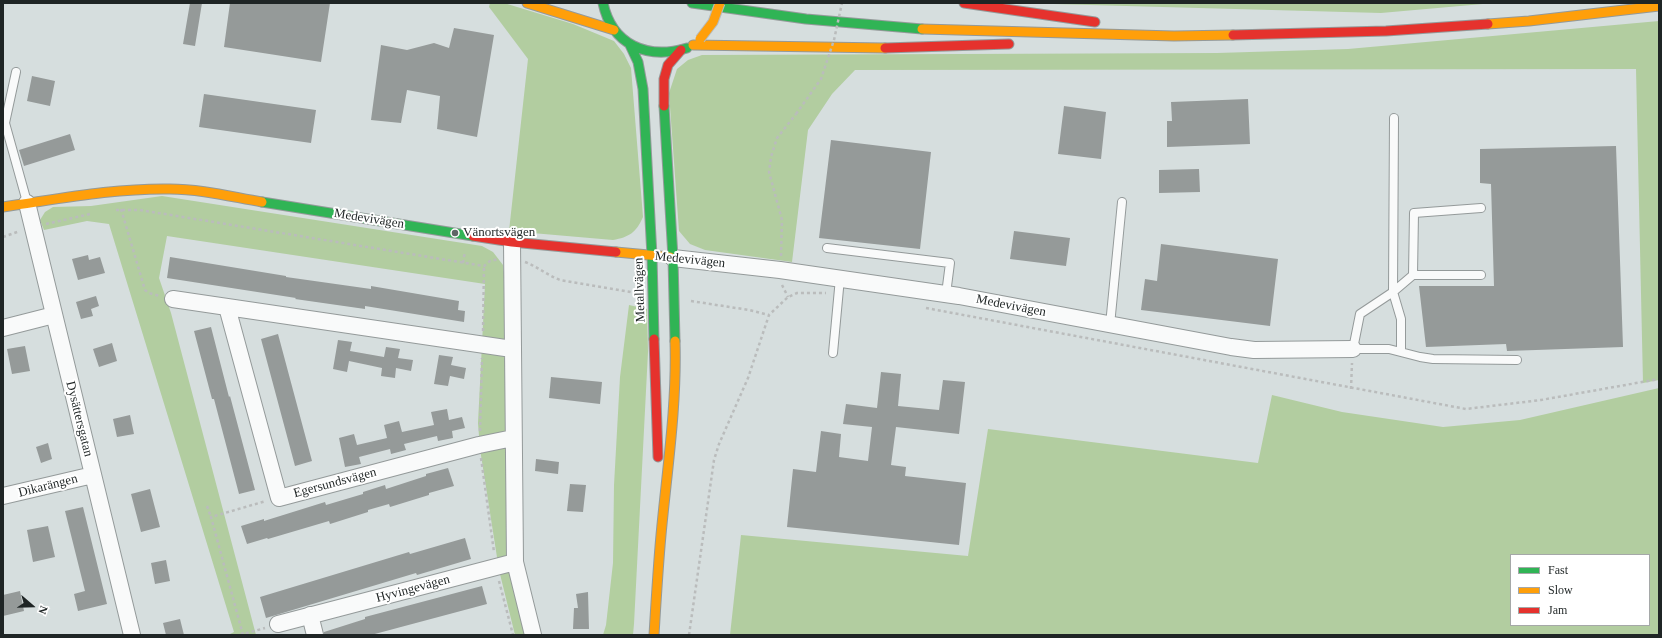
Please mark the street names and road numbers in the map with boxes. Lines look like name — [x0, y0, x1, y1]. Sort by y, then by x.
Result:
street label: Medevivägen — [333, 206, 405, 232]
street label: Medevivägen — [654, 249, 726, 271]
street label: Metallvägen — [631, 257, 649, 323]
street label: Medevivägen — [975, 292, 1047, 320]
street label: Dysättersgatan — [62, 380, 96, 458]
street label: Egersundsvägen — [292, 464, 378, 502]
street label: Dikarängen — [17, 471, 79, 501]
street label: Hyvingevägen — [374, 572, 452, 606]

